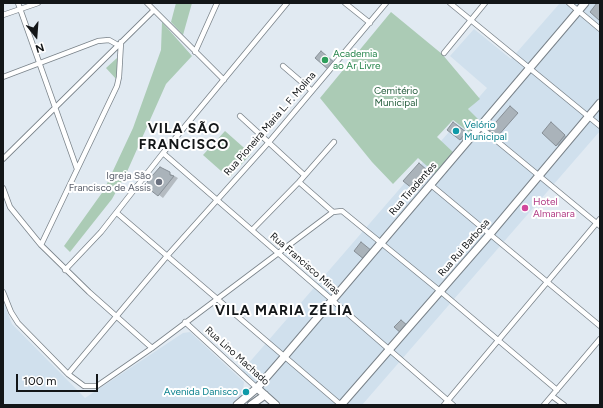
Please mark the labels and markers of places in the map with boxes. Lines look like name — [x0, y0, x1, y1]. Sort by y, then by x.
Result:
place label: Academia ao Ar Livre — [333, 48, 381, 72]
marker: Academia ao Ar Livre — [320, 55, 330, 65]
place label: Velório Municipal — [464, 119, 507, 142]
marker: Velório Municipal — [451, 126, 461, 136]
place label: Igreja São Francisco de Assis — [69, 170, 151, 194]
marker: Igreja São Francisco de Assis — [154, 177, 164, 187]
place label: Hotel Almanara — [533, 196, 575, 220]
marker: Hotel Almanara — [520, 203, 530, 213]
place label: Avenida Danisco — [164, 386, 238, 398]
marker: Avenida Danisco — [241, 387, 251, 397]

